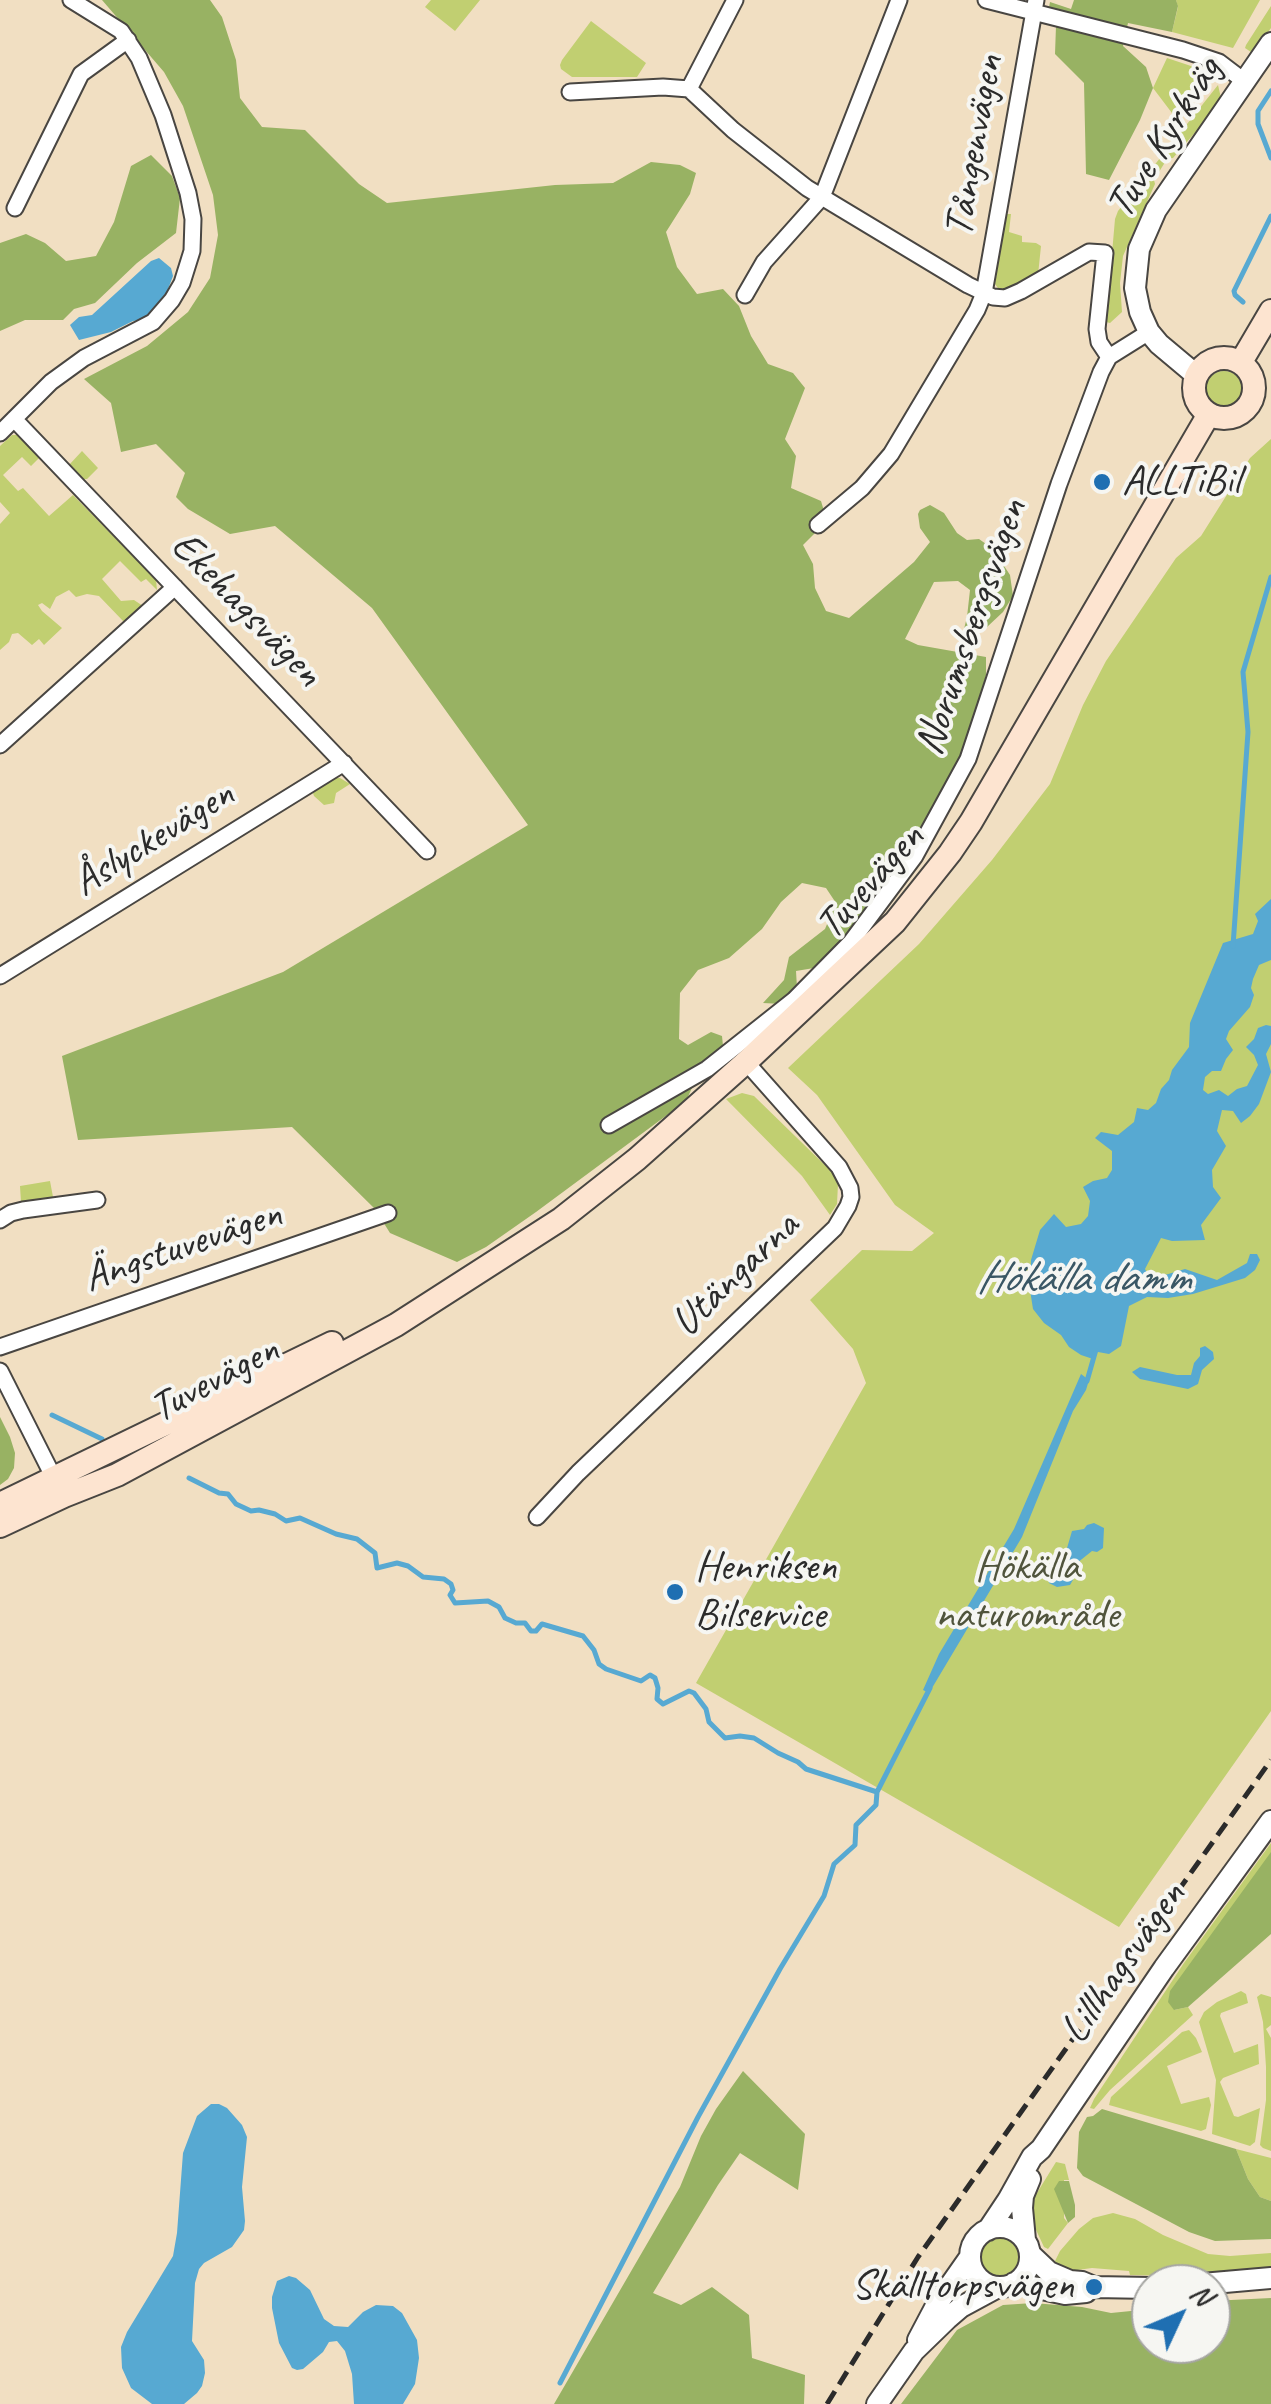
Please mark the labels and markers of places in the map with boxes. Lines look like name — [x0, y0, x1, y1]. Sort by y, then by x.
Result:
place label: ALLTiBil — [1122, 457, 1240, 507]
marker: ALLTiBil — [1091, 471, 1113, 493]
place label: Henriksen Bilservice — [695, 1543, 836, 1642]
marker: Henriksen Bilservice — [664, 1581, 686, 1603]
place label: Skälltorpsvägen — [852, 2262, 1074, 2312]
marker: Skälltorpsvägen — [1083, 2276, 1105, 2298]

